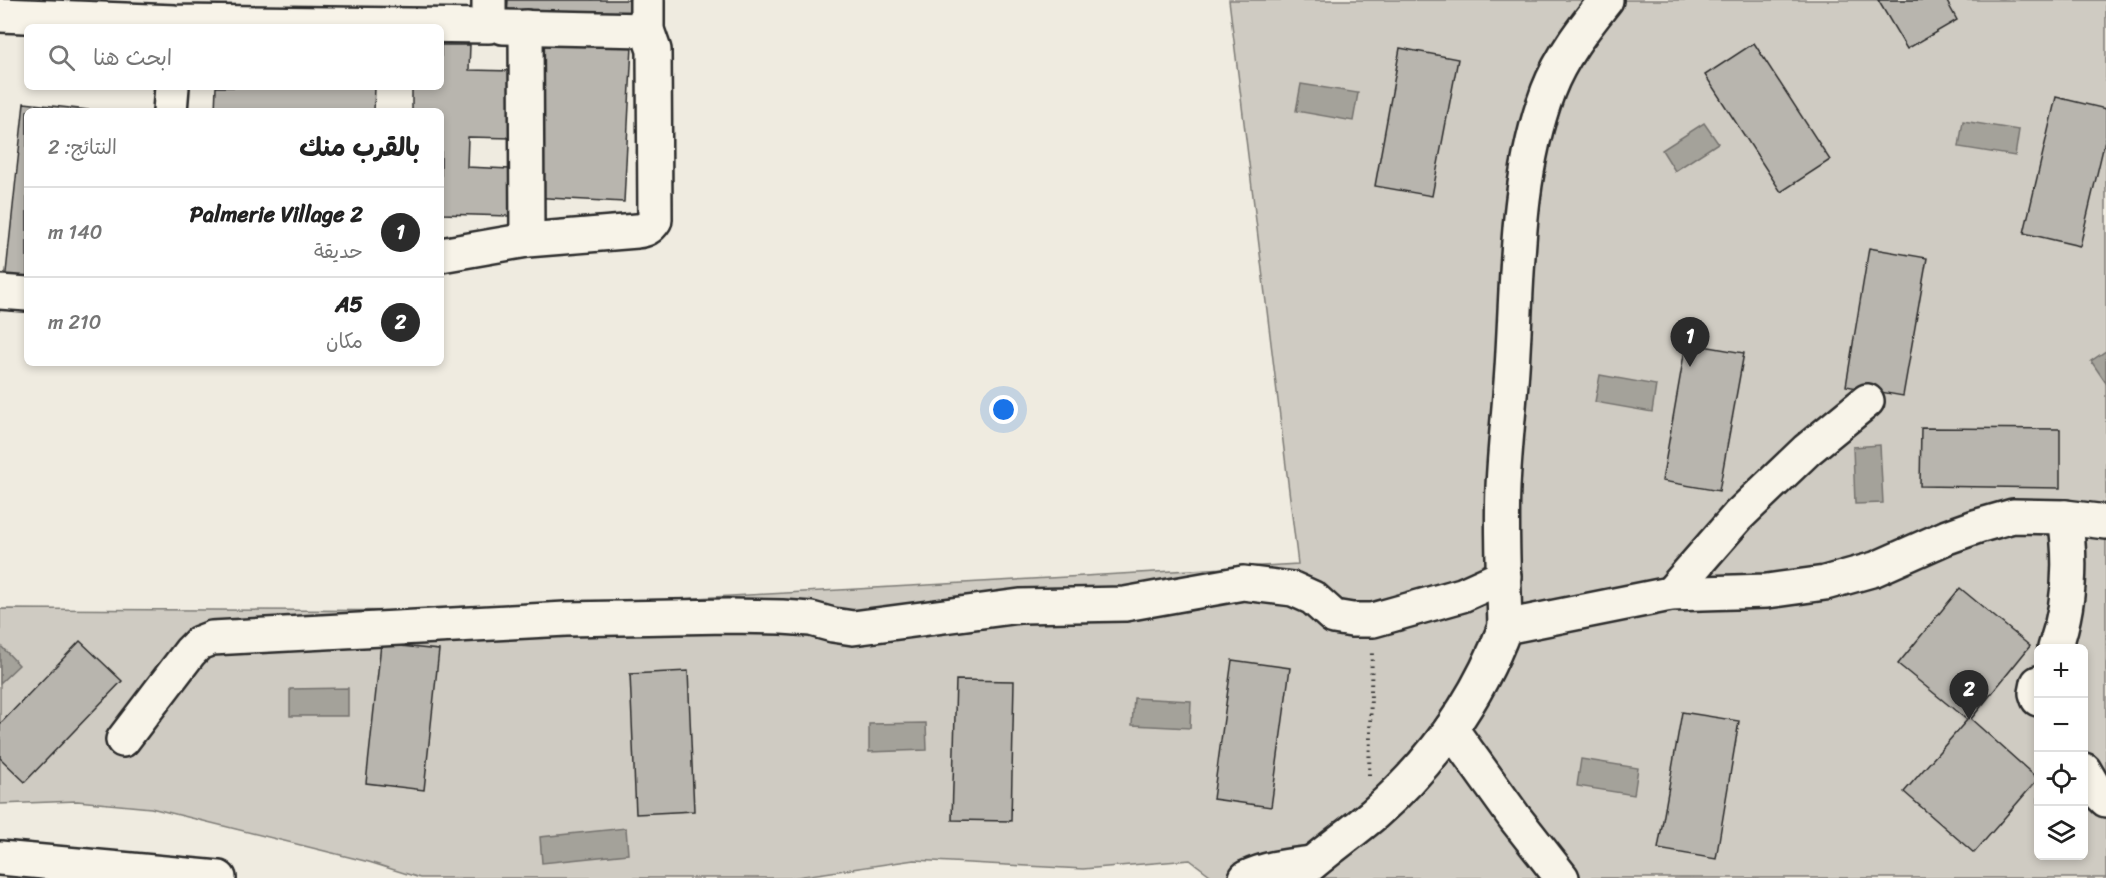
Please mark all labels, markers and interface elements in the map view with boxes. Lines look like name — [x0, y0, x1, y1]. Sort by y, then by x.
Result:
search box — [24, 24, 444, 90]
text: ابحث هنا — [93, 38, 172, 77]
icon: search — [45, 41, 78, 74]
text: بالقرب منك — [299, 124, 420, 170]
text: النتائج: 2 — [48, 130, 117, 165]
text: Palmerie Village 2 — [190, 195, 363, 234]
text: 140 m — [48, 215, 102, 250]
text: 1 — [396, 215, 405, 250]
text: حديقة — [314, 234, 363, 269]
text: A5 — [335, 285, 363, 324]
text: 210 m — [48, 305, 101, 340]
text: 2 — [395, 305, 406, 340]
pin: 1 — [1670, 318, 1710, 367]
text: مكان — [326, 324, 363, 359]
your location — [989, 395, 1018, 424]
map controls — [2034, 644, 2088, 860]
button: + — [2034, 644, 2088, 698]
pin: 2 — [1950, 670, 1988, 720]
button: − — [2034, 698, 2088, 752]
button: locate — [2034, 752, 2088, 806]
button: layers — [2034, 806, 2088, 860]

